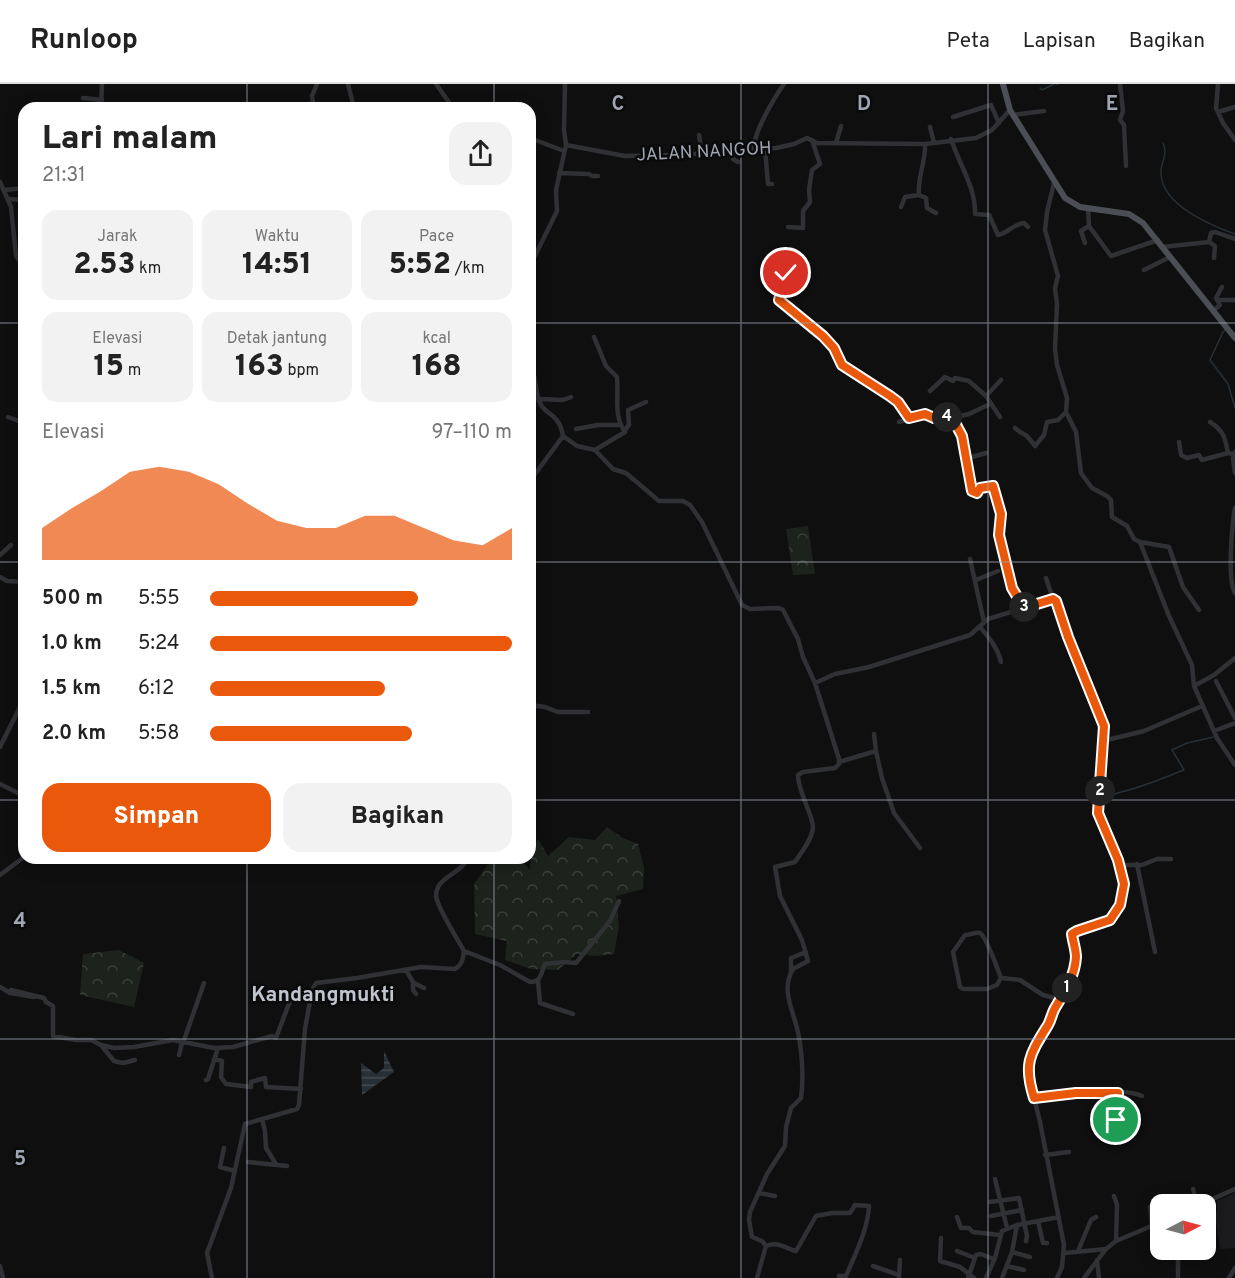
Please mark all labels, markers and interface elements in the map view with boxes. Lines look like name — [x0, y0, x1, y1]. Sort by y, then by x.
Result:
text: Runloop — [30, 23, 138, 59]
text: Peta — [947, 28, 990, 55]
text: Lapisan — [1023, 28, 1096, 55]
text: Bagikan — [1129, 28, 1205, 55]
text: C — [612, 92, 624, 118]
text: D — [857, 92, 871, 118]
text: E — [1106, 92, 1118, 118]
text: Lari malam — [42, 119, 217, 161]
button: share — [449, 122, 512, 185]
street label: JALAN NANGOH — [636, 137, 772, 168]
text: 21:31 — [42, 163, 86, 189]
text: Jarak — [97, 227, 137, 247]
text: Waktu — [255, 227, 299, 247]
text: Pace — [419, 227, 454, 247]
text: 2.53 — [73, 247, 135, 284]
text: 14:51 — [242, 247, 312, 284]
text: 5:52 — [389, 247, 451, 284]
pin — [760, 247, 811, 298]
icon: check — [769, 256, 802, 289]
text: km — [135, 259, 161, 279]
text: /km — [451, 259, 485, 279]
text: Elevasi — [92, 329, 142, 349]
text: Detak jantung — [227, 329, 327, 349]
text: kcal — [422, 329, 451, 349]
text: 15 — [93, 349, 124, 386]
text: 163 — [235, 349, 284, 386]
text: 168 — [412, 349, 462, 386]
text: m — [124, 361, 141, 381]
text: bpm — [284, 361, 319, 381]
pin: 4 — [932, 402, 962, 432]
text: 4 — [942, 407, 952, 427]
text: Elevasi — [42, 420, 104, 446]
text: 97–110 m — [432, 420, 512, 446]
text: 500 m — [42, 586, 103, 612]
text: 5:55 — [138, 586, 180, 612]
pin: 3 — [1009, 592, 1039, 622]
text: 3 — [1019, 597, 1029, 617]
text: 1.0 km — [42, 631, 102, 657]
text: 5:24 — [138, 631, 179, 657]
text: 1.5 km — [42, 676, 101, 702]
text: 6:12 — [138, 676, 174, 702]
text: 2.0 km — [42, 721, 106, 747]
text: 5:58 — [138, 721, 180, 747]
pin: 2 — [1085, 776, 1115, 806]
text: 2 — [1095, 781, 1105, 801]
button: Simpan — [42, 783, 271, 852]
button: Bagikan — [283, 783, 512, 852]
text: 4 — [14, 909, 26, 935]
pin: 1 — [1052, 973, 1082, 1003]
text: 1 — [1064, 978, 1070, 998]
district label: Kandangmukti — [251, 982, 395, 1009]
pin — [1090, 1094, 1141, 1145]
icon: arrive — [1099, 1103, 1132, 1136]
text: 5 — [14, 1147, 26, 1173]
north arrow — [1150, 1194, 1216, 1260]
map controls — [1150, 1194, 1216, 1260]

